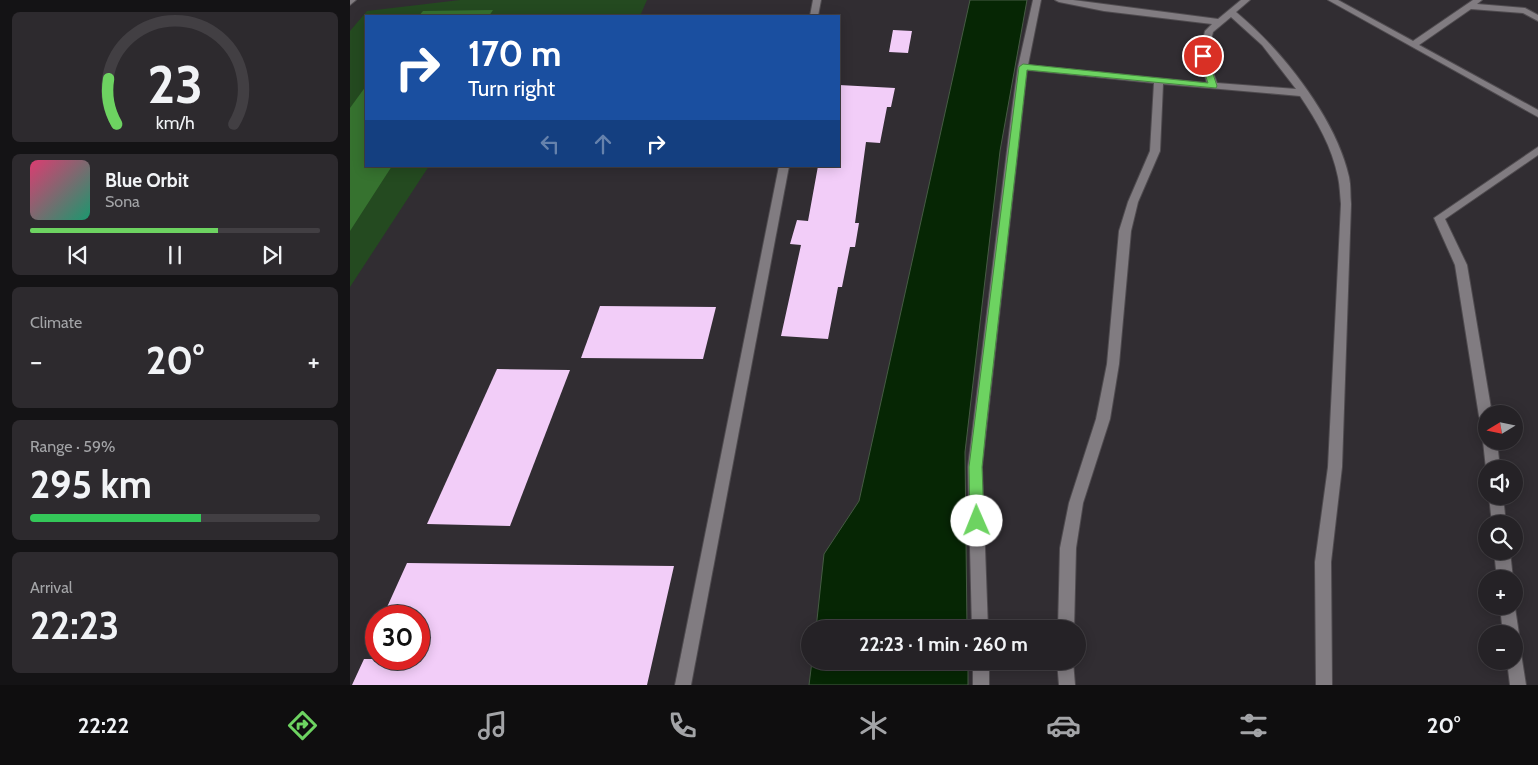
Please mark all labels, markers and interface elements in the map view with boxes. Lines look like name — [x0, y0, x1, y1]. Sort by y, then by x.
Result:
text: 170 m — [468, 32, 561, 75]
icon: right — [385, 35, 450, 100]
pin — [1182, 35, 1224, 77]
icon: arrive — [1189, 42, 1217, 70]
text: 23 — [147, 53, 203, 116]
text: Turn right — [468, 75, 555, 102]
text: km/h — [155, 112, 195, 133]
icon: left — [536, 130, 564, 158]
icon: ahead — [589, 130, 617, 158]
icon: right — [642, 130, 670, 158]
text: Blue Orbit — [105, 169, 189, 192]
text: Sona — [105, 192, 140, 211]
icon: previous — [64, 241, 92, 269]
icon: pause — [161, 241, 189, 269]
icon: next — [258, 241, 286, 269]
text: Climate — [30, 313, 82, 332]
text: 20° — [146, 337, 204, 384]
text: − — [30, 344, 42, 378]
text: + — [308, 344, 320, 378]
north arrow — [1478, 405, 1522, 450]
map controls — [1478, 405, 1523, 670]
text: Range · 59% — [30, 437, 116, 456]
button: sound — [1478, 460, 1523, 505]
text: 295 km — [30, 461, 152, 508]
position arrow — [950, 494, 1002, 546]
button: search — [1478, 515, 1523, 560]
button: + — [1478, 570, 1523, 615]
text: Arrival — [30, 578, 73, 597]
text: 22:23 — [30, 602, 119, 649]
speed limit sign: 30 — [365, 605, 430, 670]
button: − — [1478, 625, 1523, 670]
text: 22:23 · 1 min · 260 m — [859, 633, 1028, 656]
icon: directions — [285, 708, 320, 743]
icon: music — [475, 708, 510, 743]
icon: phone — [665, 708, 700, 743]
icon: climate — [856, 708, 891, 743]
icon: car — [1046, 708, 1081, 743]
icon: filters — [1236, 708, 1271, 743]
text: 22:22 — [78, 712, 129, 739]
text: 20° — [1427, 712, 1460, 739]

